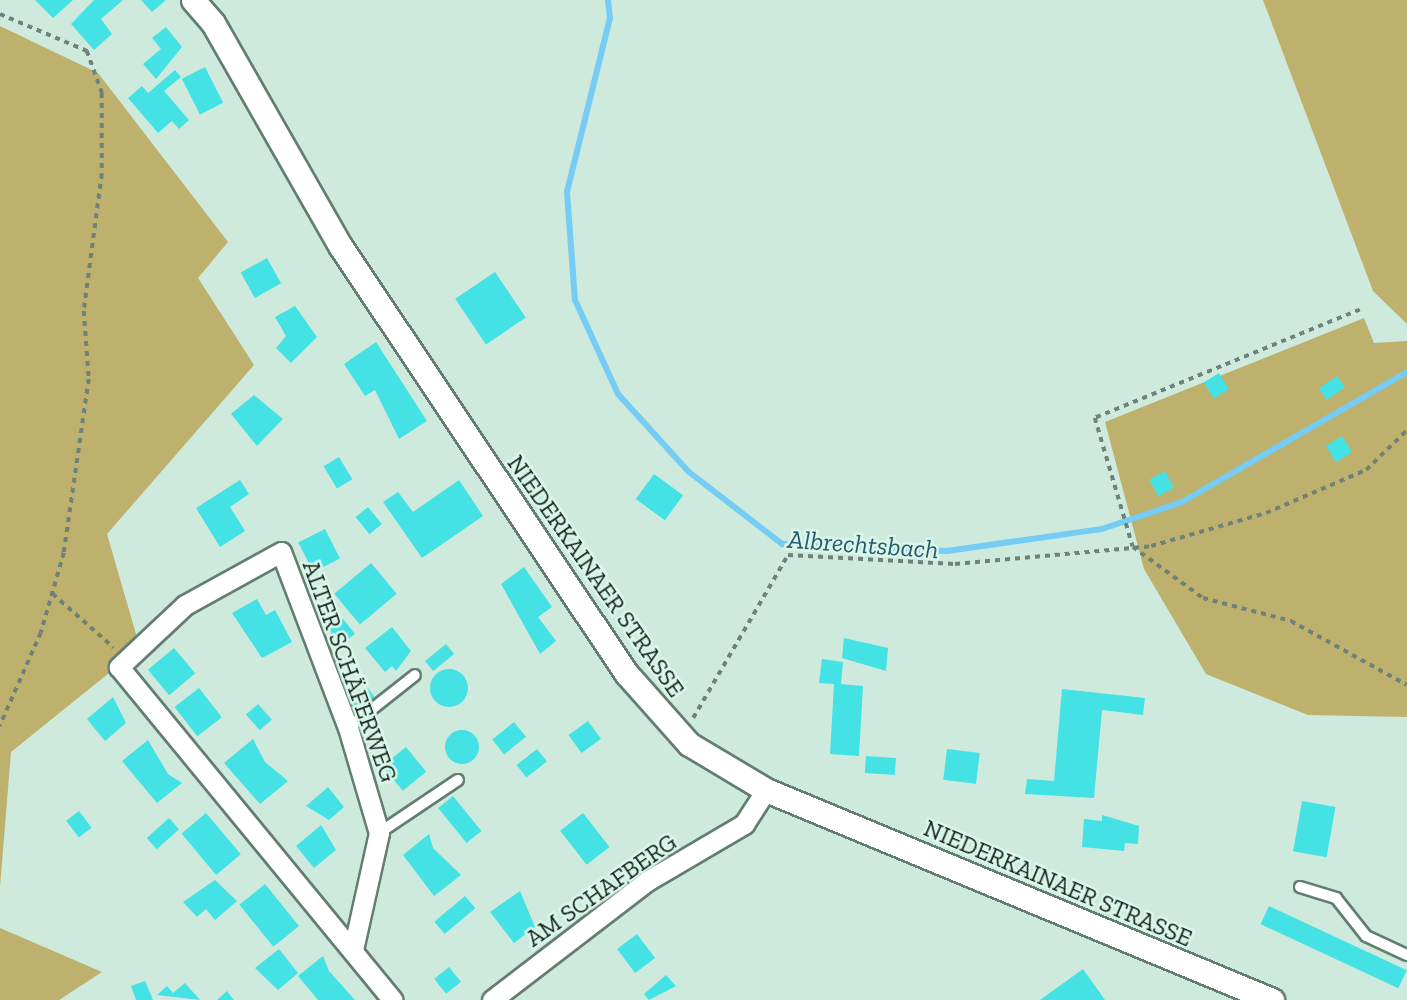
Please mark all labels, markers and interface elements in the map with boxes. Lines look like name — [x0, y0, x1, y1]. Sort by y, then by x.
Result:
street label: NIEDERKAINAER STRASSE — [501, 450, 691, 702]
water label: Albrechtsbach — [787, 524, 939, 566]
street label: ALTER SCHÄFERWEG — [297, 556, 403, 786]
street label: NIEDERKAINAER STRASSE — [920, 813, 1196, 953]
street label: AM SCHAFBERG — [520, 827, 682, 953]

